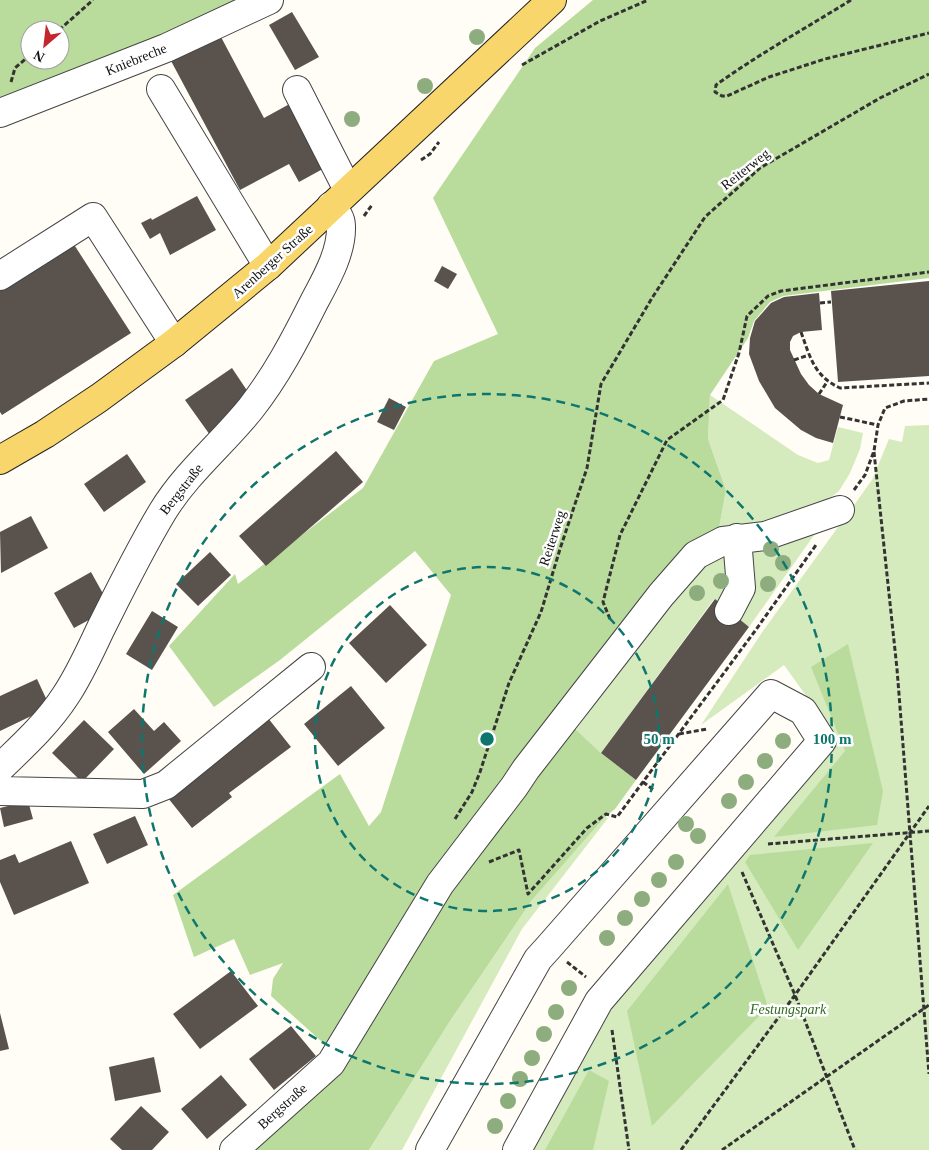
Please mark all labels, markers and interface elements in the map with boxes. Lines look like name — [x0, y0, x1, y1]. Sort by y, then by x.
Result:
north arrow — [20, 20, 70, 70]
street label: Kniebreche — [103, 40, 169, 79]
text: N — [31, 47, 47, 65]
street label: Reiterweg — [718, 146, 773, 193]
street label: Arenberger Straße — [229, 221, 316, 301]
street label: Bergstraße — [157, 461, 206, 518]
street label: Reiterweg — [536, 508, 568, 568]
centre of rings — [478, 730, 496, 748]
text: 50 m — [643, 731, 675, 747]
text: 100 m — [813, 731, 852, 747]
park label: Festungspark — [749, 1002, 827, 1017]
street label: Bergstraße — [255, 1081, 310, 1132]

